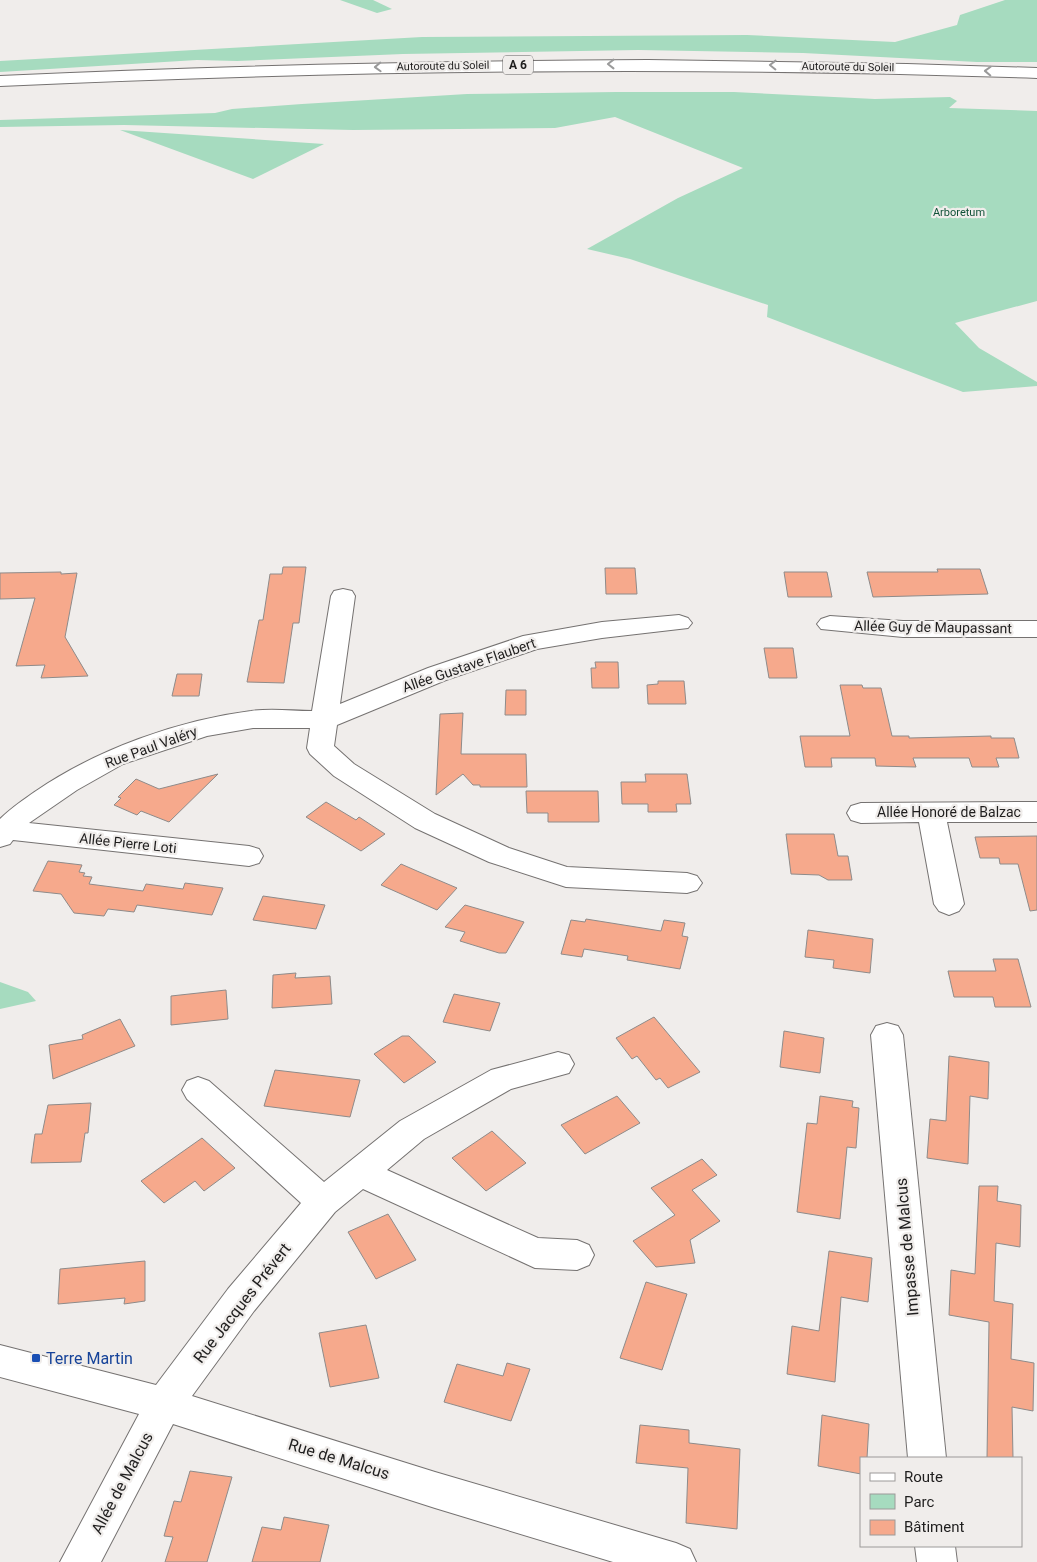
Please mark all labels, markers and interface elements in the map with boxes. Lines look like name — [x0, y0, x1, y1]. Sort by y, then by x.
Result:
road number: A 6 — [503, 56, 533, 74]
street label: Autoroute du Soleil — [397, 59, 489, 73]
one-way arrow — [607, 59, 614, 69]
one-way arrow — [769, 60, 777, 70]
street label: Autoroute du Soleil — [802, 60, 894, 74]
one-way arrow — [374, 62, 382, 73]
one-way arrow — [984, 66, 992, 76]
park label: Arboretum — [933, 206, 985, 219]
street label: Allée Guy de Maupassant — [854, 618, 1012, 636]
street label: Allée Gustave Flaubert — [400, 635, 538, 695]
street label: Rue Paul Valéry — [103, 723, 200, 771]
street label: Allée Honoré de Balzac — [877, 804, 1021, 820]
street label: Allée Pierre Loti — [79, 830, 177, 856]
street label: Impasse de Malcus — [891, 1177, 923, 1317]
street label: Rue Jacques Prévert — [189, 1239, 295, 1367]
place label: Terre Martin — [46, 1349, 133, 1368]
marker: Terre Martin — [30, 1352, 42, 1364]
street label: Allée de Malcus — [87, 1429, 157, 1537]
street label: Rue de Malcus — [286, 1435, 392, 1483]
legend — [860, 1457, 1022, 1547]
text: Route — [904, 1468, 943, 1486]
text: Parc — [904, 1493, 934, 1511]
text: Bâtiment — [904, 1518, 964, 1536]

